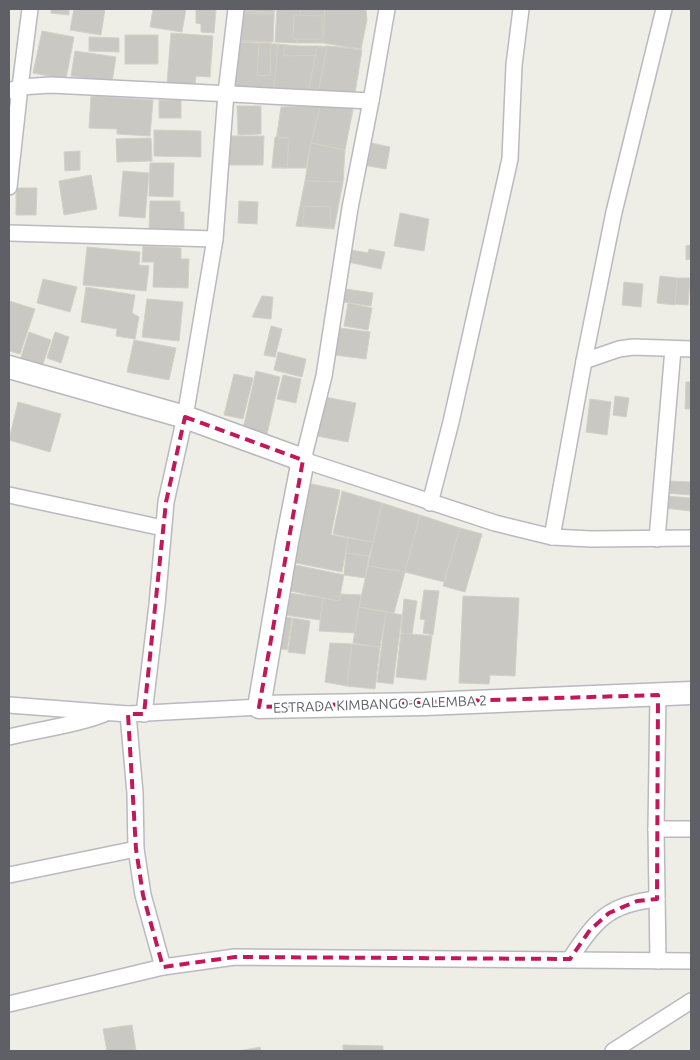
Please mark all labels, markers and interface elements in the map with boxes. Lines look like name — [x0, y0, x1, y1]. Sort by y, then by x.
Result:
street label: ESTRADA KIMBANGO-CALEMBA 2 — [273, 692, 487, 716]

